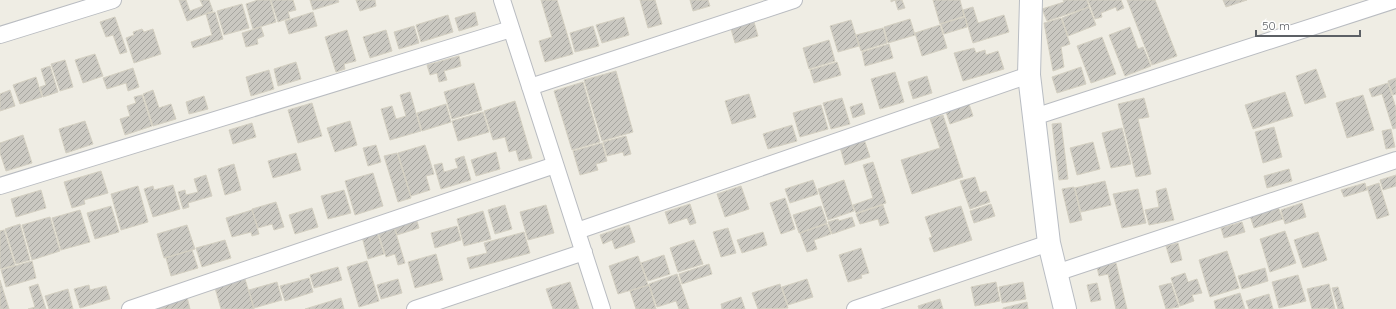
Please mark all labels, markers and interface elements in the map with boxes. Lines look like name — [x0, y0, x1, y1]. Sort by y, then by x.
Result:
scale bar — [1256, 12, 1360, 38]
text: 50 m — [1262, 18, 1290, 33]

